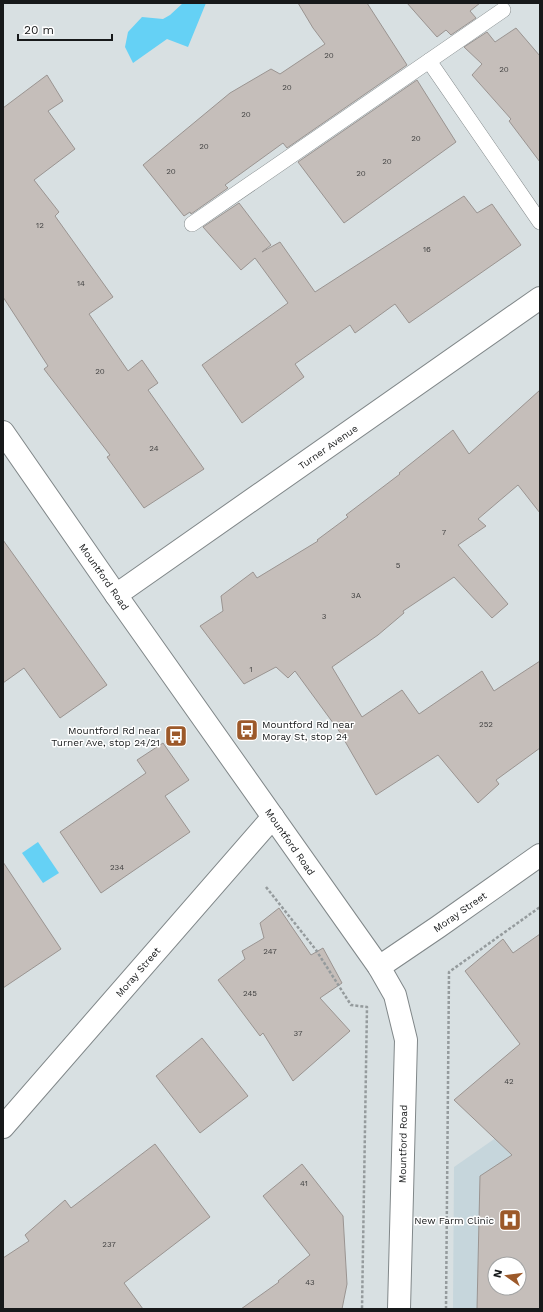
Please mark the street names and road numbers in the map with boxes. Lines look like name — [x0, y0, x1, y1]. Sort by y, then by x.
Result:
street label: Turner Avenue — [296, 422, 360, 472]
street label: Mountford Road — [77, 542, 131, 612]
street label: Mountford Road — [263, 807, 317, 877]
street label: Moray Street — [431, 889, 489, 934]
street label: Moray Street — [113, 944, 163, 999]
street label: Mountford Road — [397, 1105, 409, 1183]

